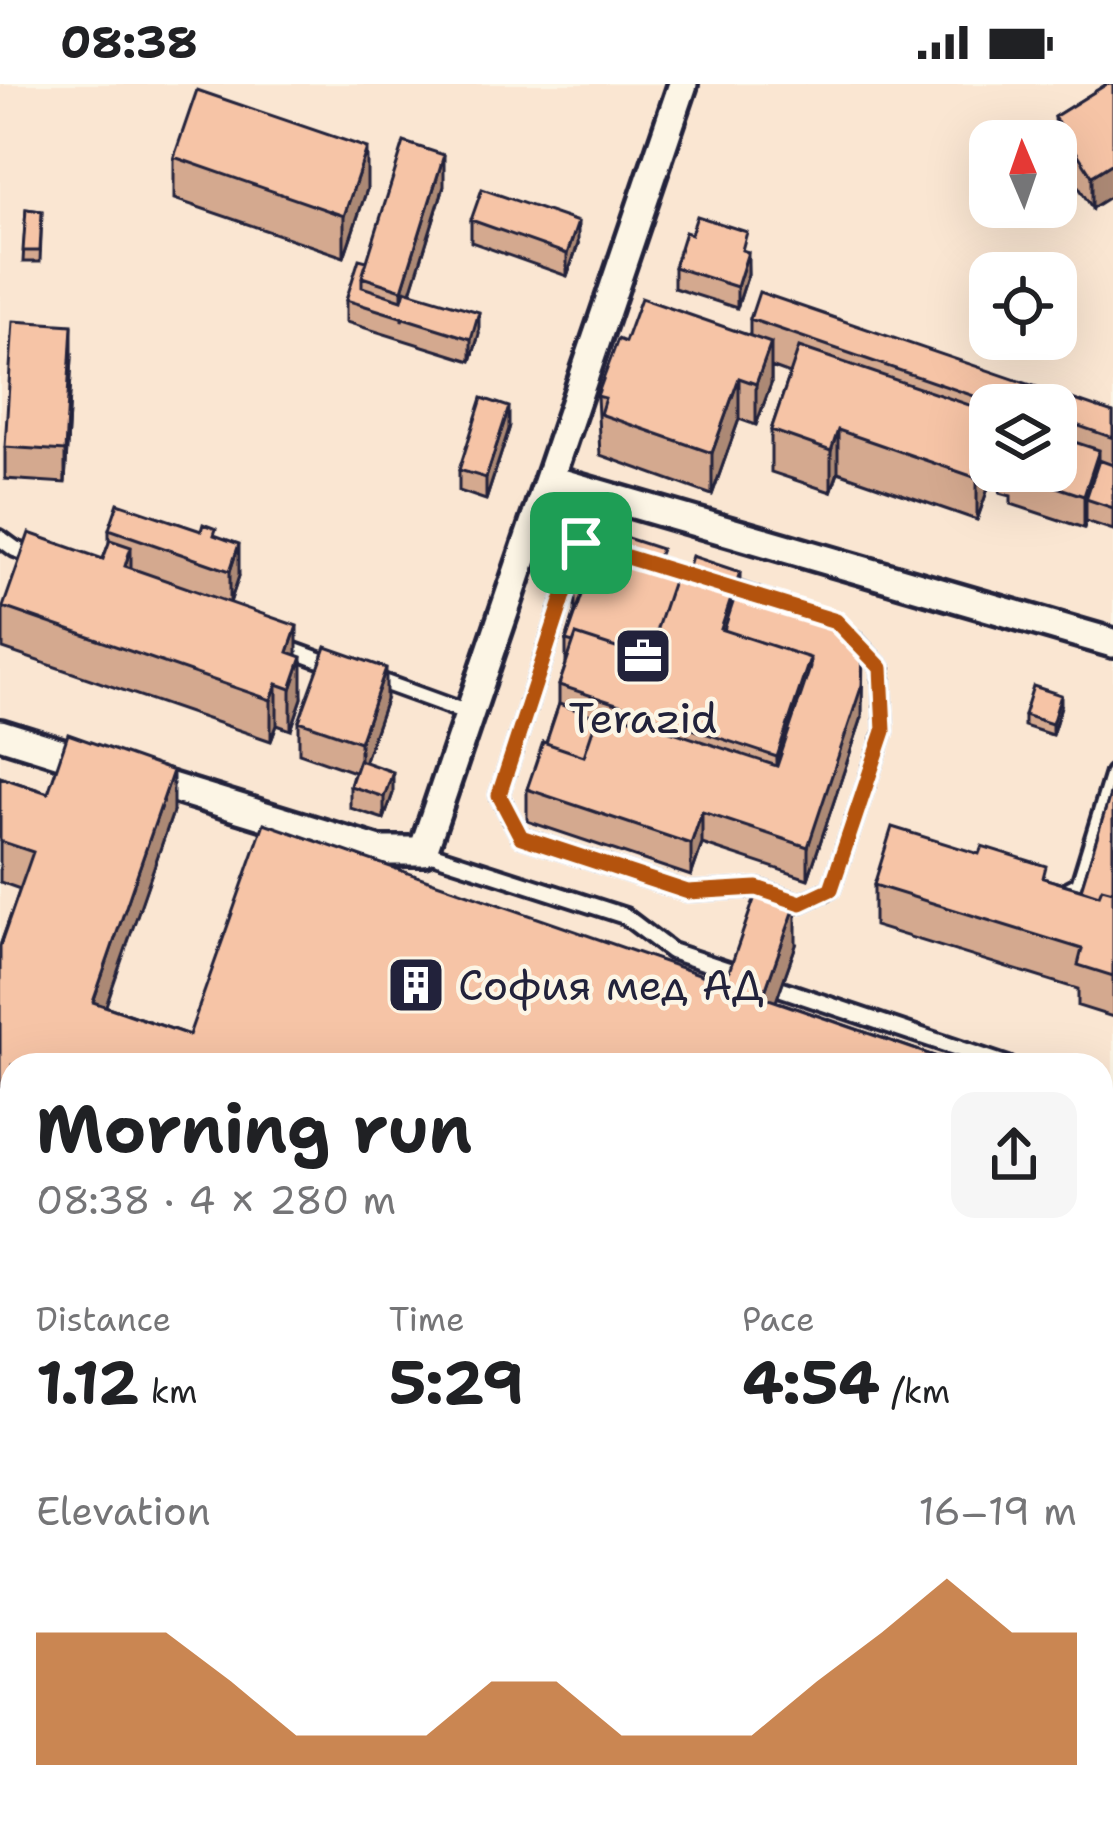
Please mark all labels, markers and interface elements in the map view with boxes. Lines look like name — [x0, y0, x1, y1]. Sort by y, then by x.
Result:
text: 08:38 — [60, 12, 198, 72]
north arrow — [969, 120, 1077, 228]
map controls — [969, 120, 1077, 492]
button: locate — [969, 252, 1077, 360]
button: layers — [969, 384, 1077, 492]
pin — [530, 492, 632, 594]
icon: arrive — [548, 510, 614, 576]
office icon: Terazid — [612, 625, 674, 687]
place label: Terazid — [569, 690, 717, 746]
building icon: София мед АД — [385, 954, 447, 1016]
place label: София мед АД — [458, 957, 764, 1013]
text: Morning run — [36, 1085, 472, 1173]
button: share — [951, 1092, 1077, 1218]
text: 08:38 · 4 × 280 m — [36, 1174, 396, 1226]
text: Distance — [36, 1297, 171, 1342]
text: Time — [389, 1297, 465, 1342]
text: Pace — [742, 1297, 815, 1342]
text: 1.12 — [36, 1342, 140, 1422]
text: 5:29 — [389, 1342, 524, 1422]
text: 4:54 — [742, 1342, 880, 1422]
text: km — [140, 1369, 198, 1414]
text: /km — [880, 1369, 950, 1414]
text: Elevation — [36, 1485, 211, 1537]
text: 16–19 m — [918, 1485, 1077, 1537]

